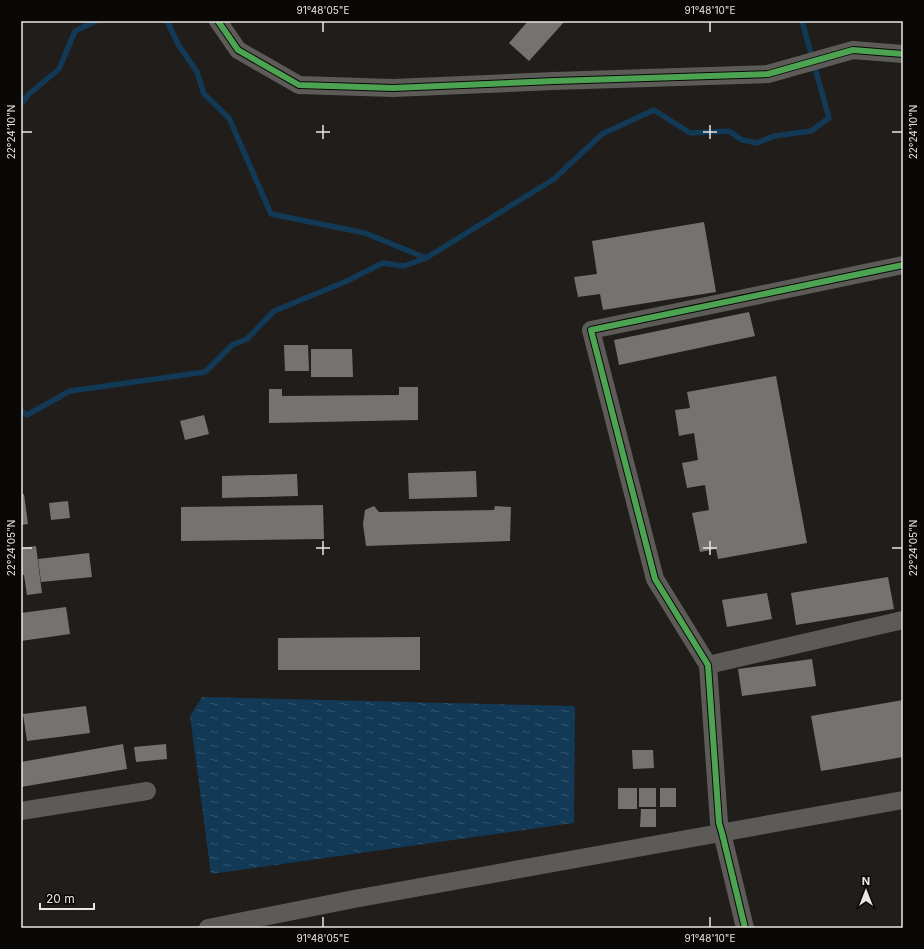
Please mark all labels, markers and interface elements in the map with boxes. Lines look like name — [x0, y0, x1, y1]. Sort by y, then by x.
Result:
text: 91°48'05"E — [296, 4, 350, 16]
text: 91°48'10"E — [684, 4, 736, 16]
text: 22°24'10"N — [5, 105, 17, 159]
text: 22°24'10"N — [907, 105, 919, 159]
text: 22°24'05"N — [5, 520, 17, 576]
text: 22°24'05"N — [907, 520, 919, 576]
north arrow — [846, 871, 886, 911]
text: N — [862, 874, 870, 888]
scale bar — [40, 885, 94, 911]
text: 20 m — [46, 891, 75, 906]
text: 91°48'05"E — [296, 932, 350, 944]
text: 91°48'10"E — [684, 932, 736, 944]

